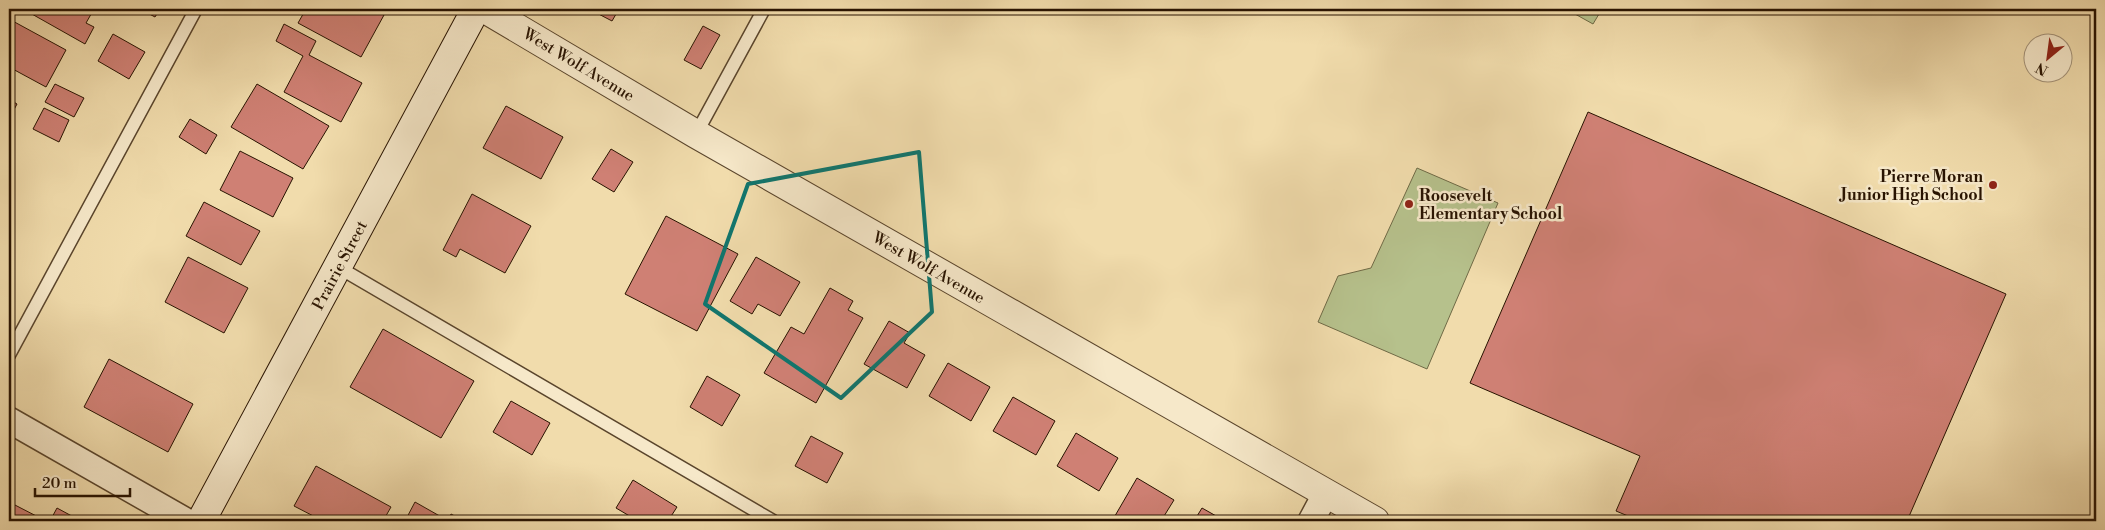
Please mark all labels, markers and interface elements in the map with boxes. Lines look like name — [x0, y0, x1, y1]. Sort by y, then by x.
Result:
street label: West Wolf Avenue — [518, 23, 638, 106]
north arrow — [2022, 32, 2072, 82]
text: N — [2033, 58, 2051, 79]
place label: Pierre Moran Junior High School — [1839, 167, 1984, 205]
marker: Pierre Moran Junior High School — [1987, 179, 1999, 191]
place label: Roosevelt Elementary School — [1419, 186, 1563, 224]
marker: Roosevelt Elementary School — [1403, 198, 1415, 210]
street label: Prairie Street — [308, 217, 372, 314]
street label: West Wolf Avenue — [868, 227, 988, 308]
scale bar — [35, 465, 130, 497]
text: 20 m — [42, 474, 77, 493]

